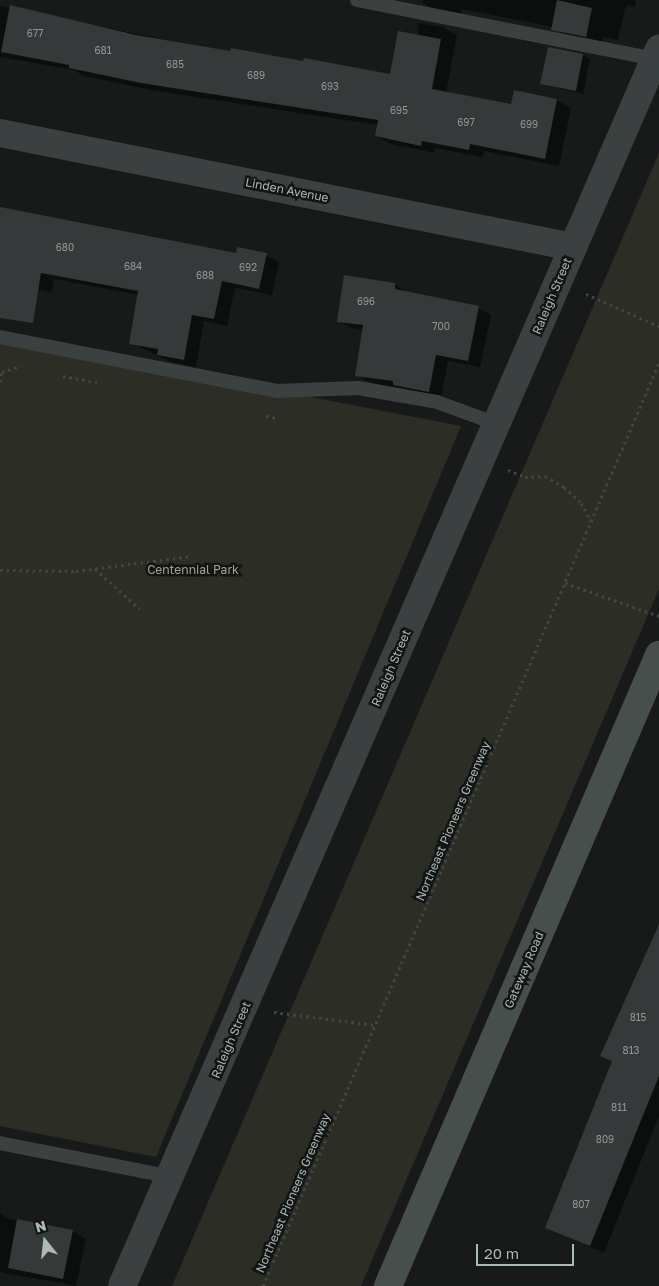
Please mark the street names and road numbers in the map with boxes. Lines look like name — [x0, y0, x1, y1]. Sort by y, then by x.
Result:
street label: Linden Avenue — [244, 175, 330, 205]
street label: Raleigh Street — [529, 255, 575, 337]
street label: Raleigh Street — [368, 627, 414, 709]
street label: Northeast Pioneers Greenway — [413, 739, 493, 903]
street label: Gateway Road — [501, 929, 547, 1011]
street label: Raleigh Street — [208, 999, 254, 1081]
street label: Northeast Pioneers Greenway — [253, 1111, 333, 1275]

